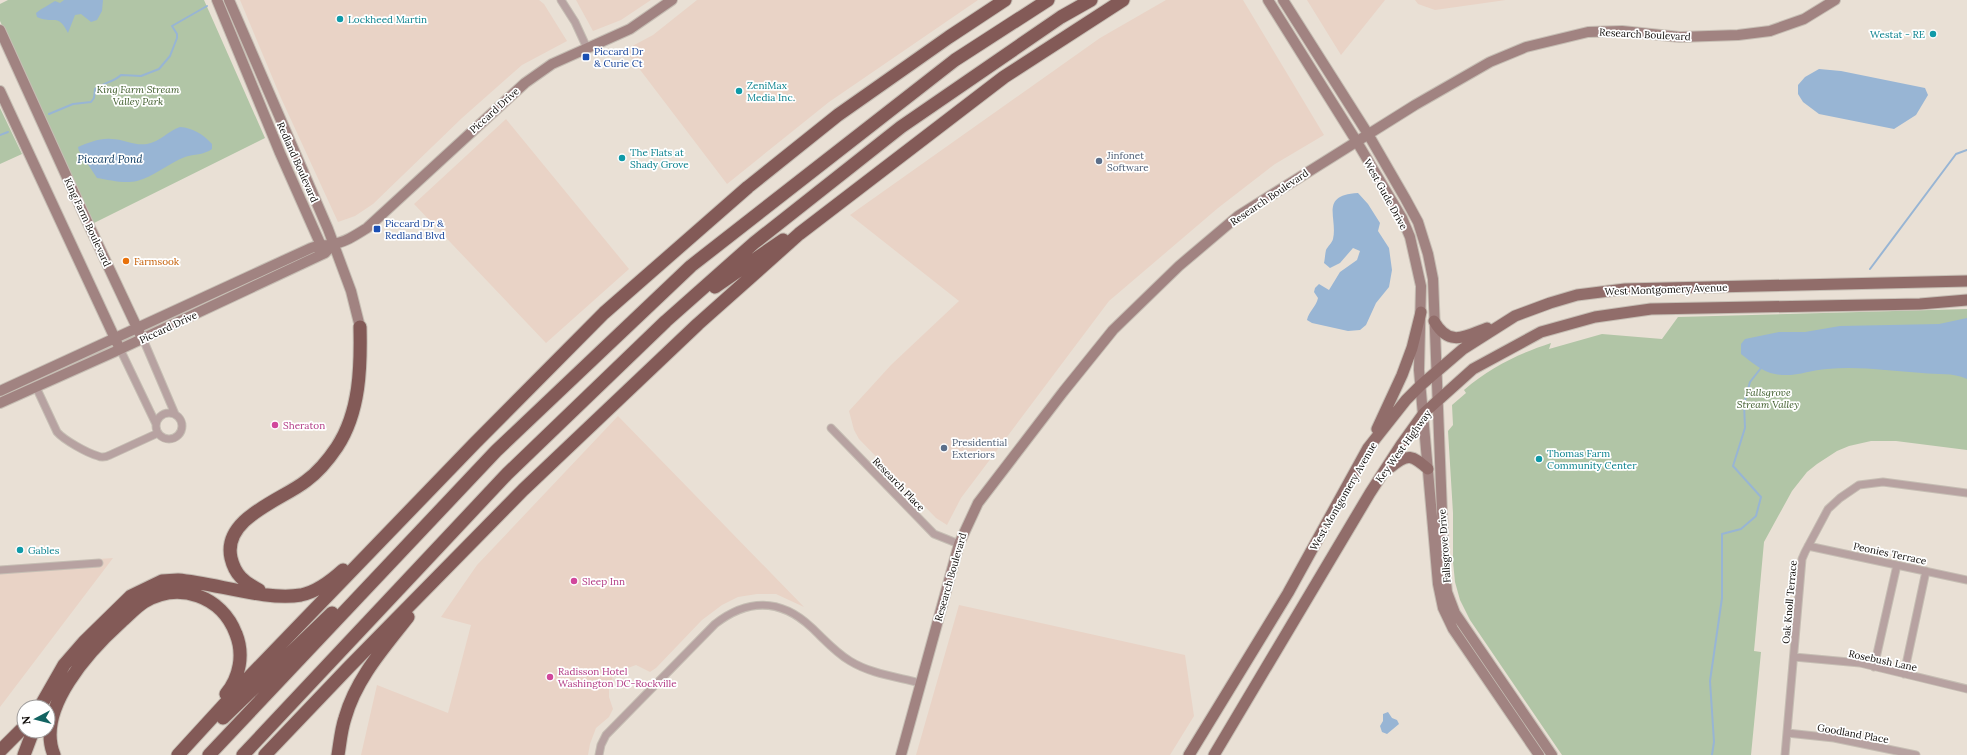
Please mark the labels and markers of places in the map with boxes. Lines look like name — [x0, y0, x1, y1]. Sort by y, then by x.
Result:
place label: Lockheed Martin — [348, 13, 427, 26]
marker: Lockheed Martin — [335, 14, 345, 24]
place label: Westat - RE — [1870, 28, 1925, 41]
marker: Westat - RE — [1928, 29, 1938, 39]
place label: Piccard Dr & Curie Ct — [594, 45, 644, 70]
marker: Piccard Dr & Curie Ct — [581, 52, 591, 62]
place label: ZeniMax Media Inc. — [747, 79, 795, 104]
marker: ZeniMax Media Inc. — [734, 86, 744, 96]
place label: The Flats at Shady Grove — [630, 146, 689, 171]
place label: Jinfonet Software — [1106, 149, 1149, 174]
marker: The Flats at Shady Grove — [617, 153, 627, 163]
marker: Jinfonet Software — [1094, 156, 1104, 166]
place label: Piccard Dr & Redland Blvd — [385, 217, 445, 242]
marker: Piccard Dr & Redland Blvd — [372, 224, 382, 234]
place label: Farmsook — [134, 255, 180, 268]
marker: Farmsook — [121, 256, 131, 266]
place label: Sheraton — [283, 419, 325, 432]
marker: Sheraton — [270, 420, 280, 430]
place label: Presidential Exteriors — [952, 436, 1007, 461]
marker: Presidential Exteriors — [939, 443, 949, 453]
place label: Thomas Farm Community Center — [1547, 447, 1637, 472]
marker: Thomas Farm Community Center — [1534, 454, 1544, 464]
place label: Gables — [28, 544, 60, 557]
marker: Gables — [15, 545, 25, 555]
place label: Sleep Inn — [582, 575, 625, 588]
marker: Sleep Inn — [569, 576, 579, 586]
place label: Radisson Hotel Washington DC-Rockville — [558, 665, 677, 690]
marker: Radisson Hotel Washington DC-Rockville — [545, 672, 555, 682]

